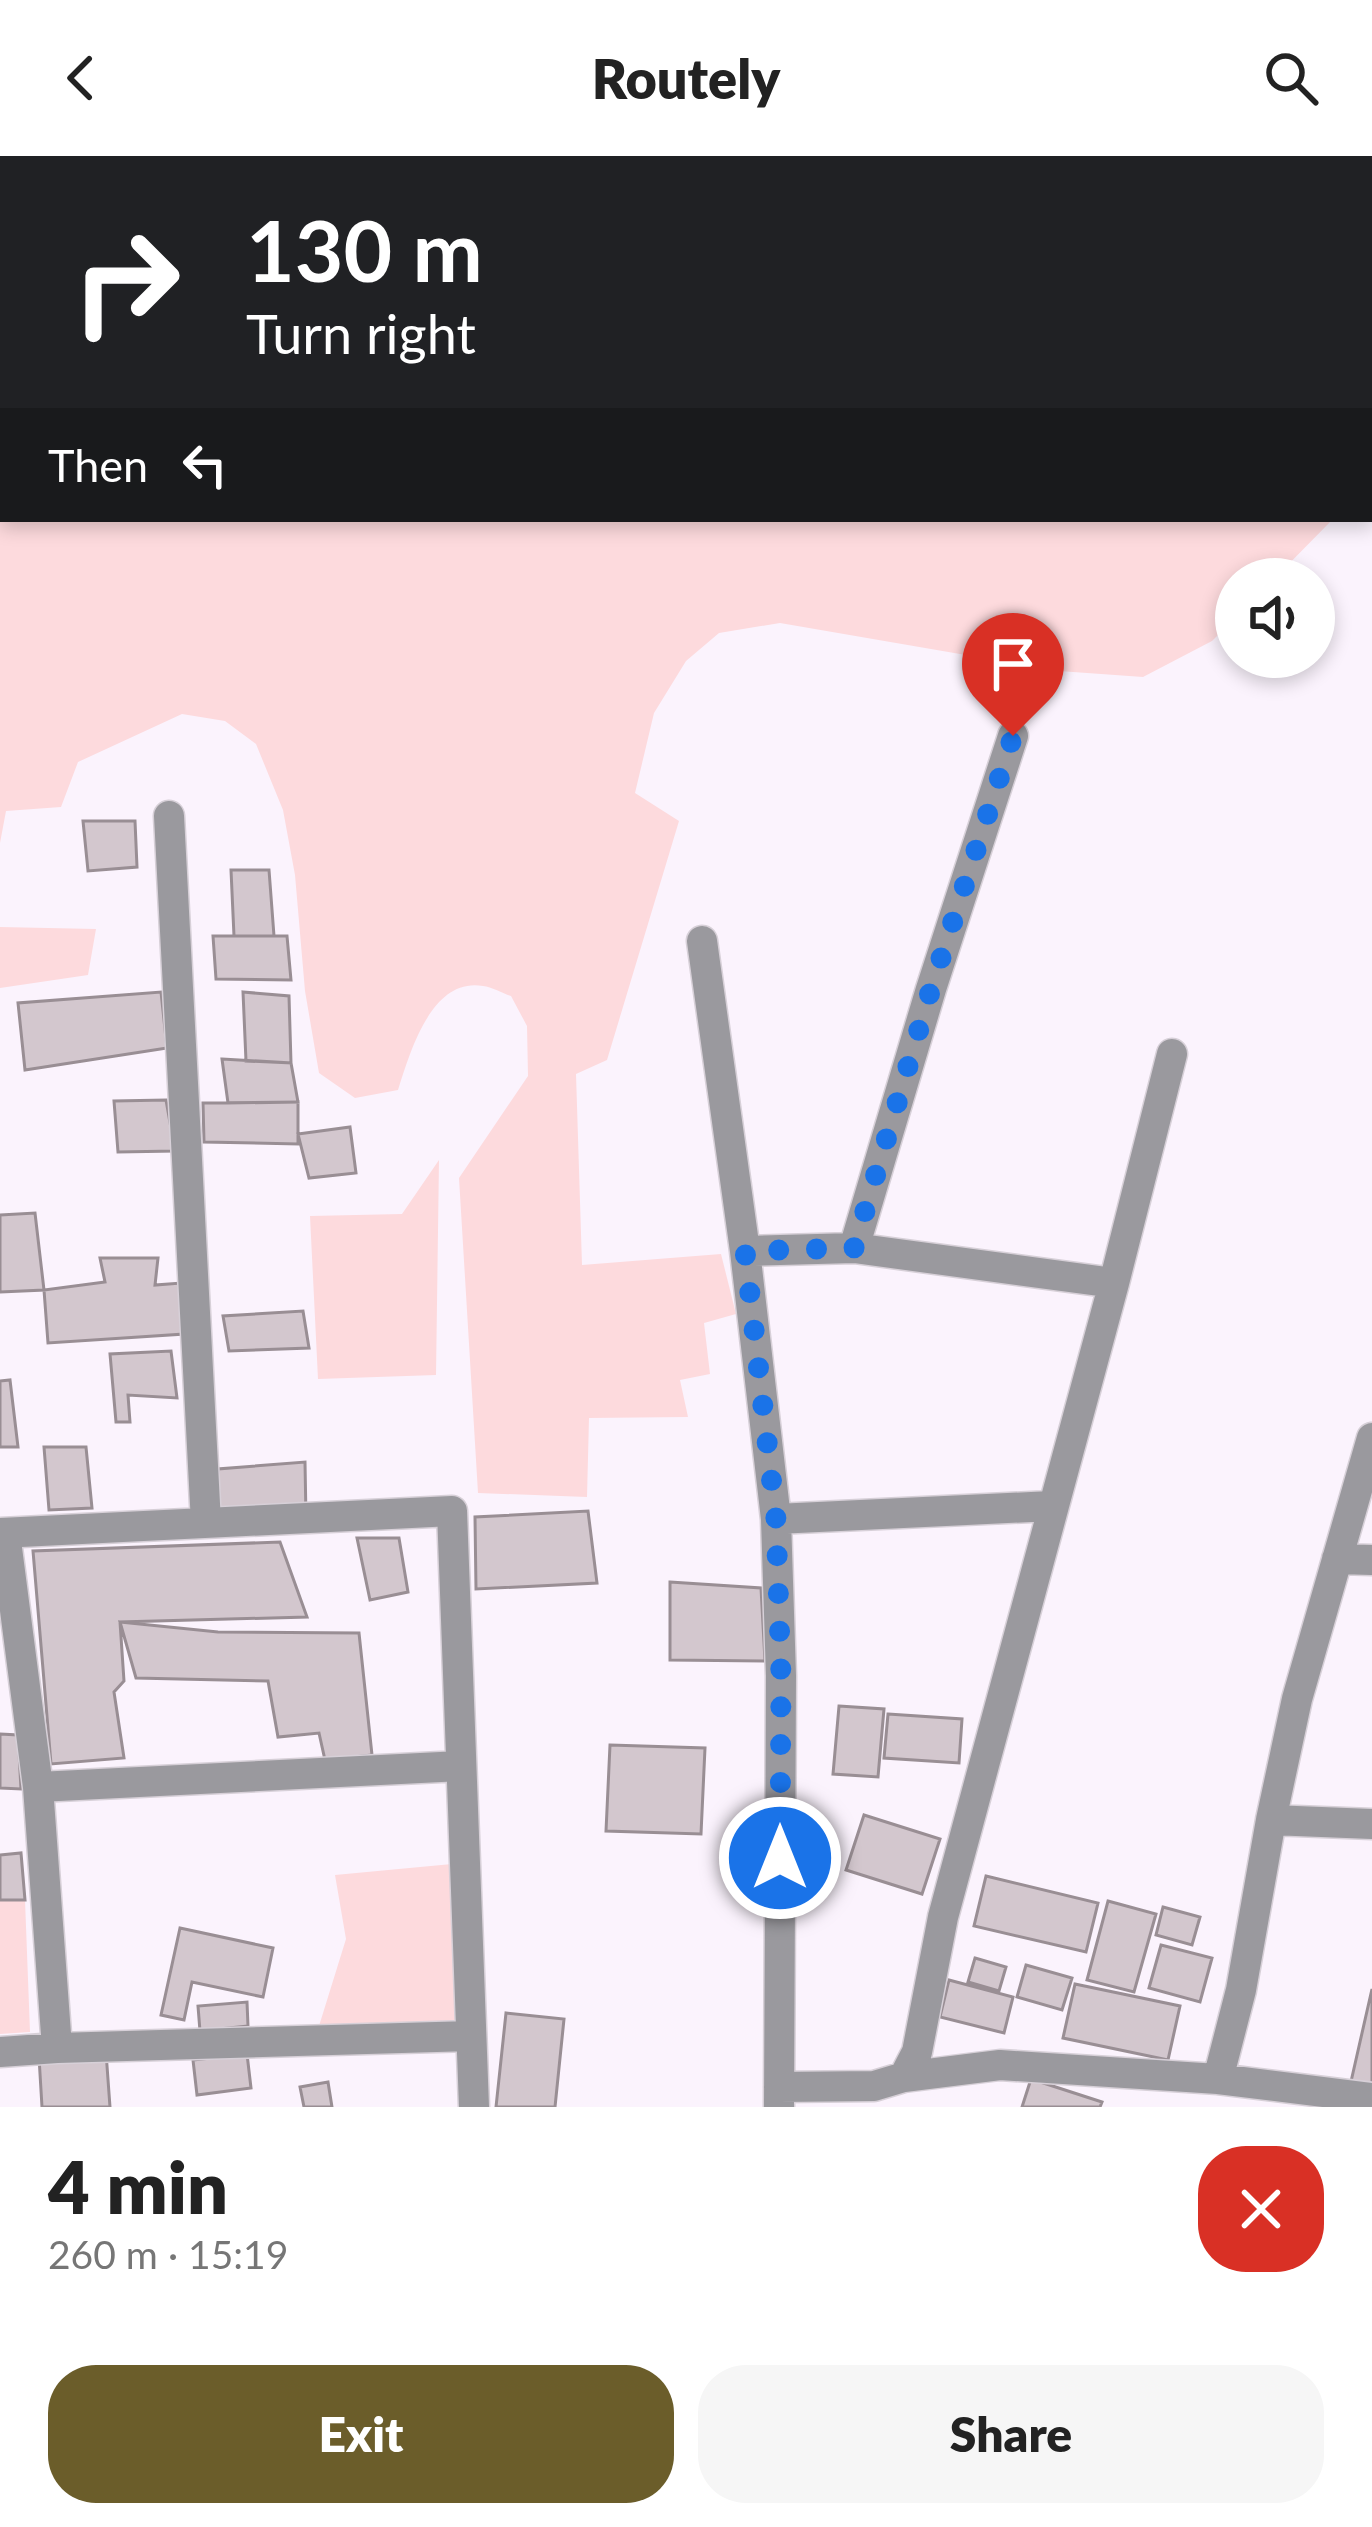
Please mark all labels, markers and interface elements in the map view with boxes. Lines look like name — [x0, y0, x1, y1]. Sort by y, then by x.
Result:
icon: back — [48, 45, 114, 111]
icon: search — [1258, 45, 1324, 111]
text: Routely — [592, 46, 780, 111]
text: 130 m — [246, 199, 483, 300]
icon: right — [48, 204, 204, 360]
text: Turn right — [246, 301, 476, 366]
icon: left — [172, 432, 238, 498]
text: Then — [48, 438, 148, 492]
map controls — [1215, 558, 1335, 678]
button: sound — [1215, 558, 1335, 678]
pin — [962, 613, 1064, 736]
icon: arrive — [980, 631, 1046, 697]
position arrow — [717, 1795, 843, 1921]
text: 4 min — [48, 2143, 228, 2229]
button: close — [1198, 2146, 1324, 2272]
text: 260 m · 15:19 — [48, 2231, 288, 2277]
button: Exit — [48, 2365, 674, 2503]
button: Share — [698, 2365, 1324, 2503]

